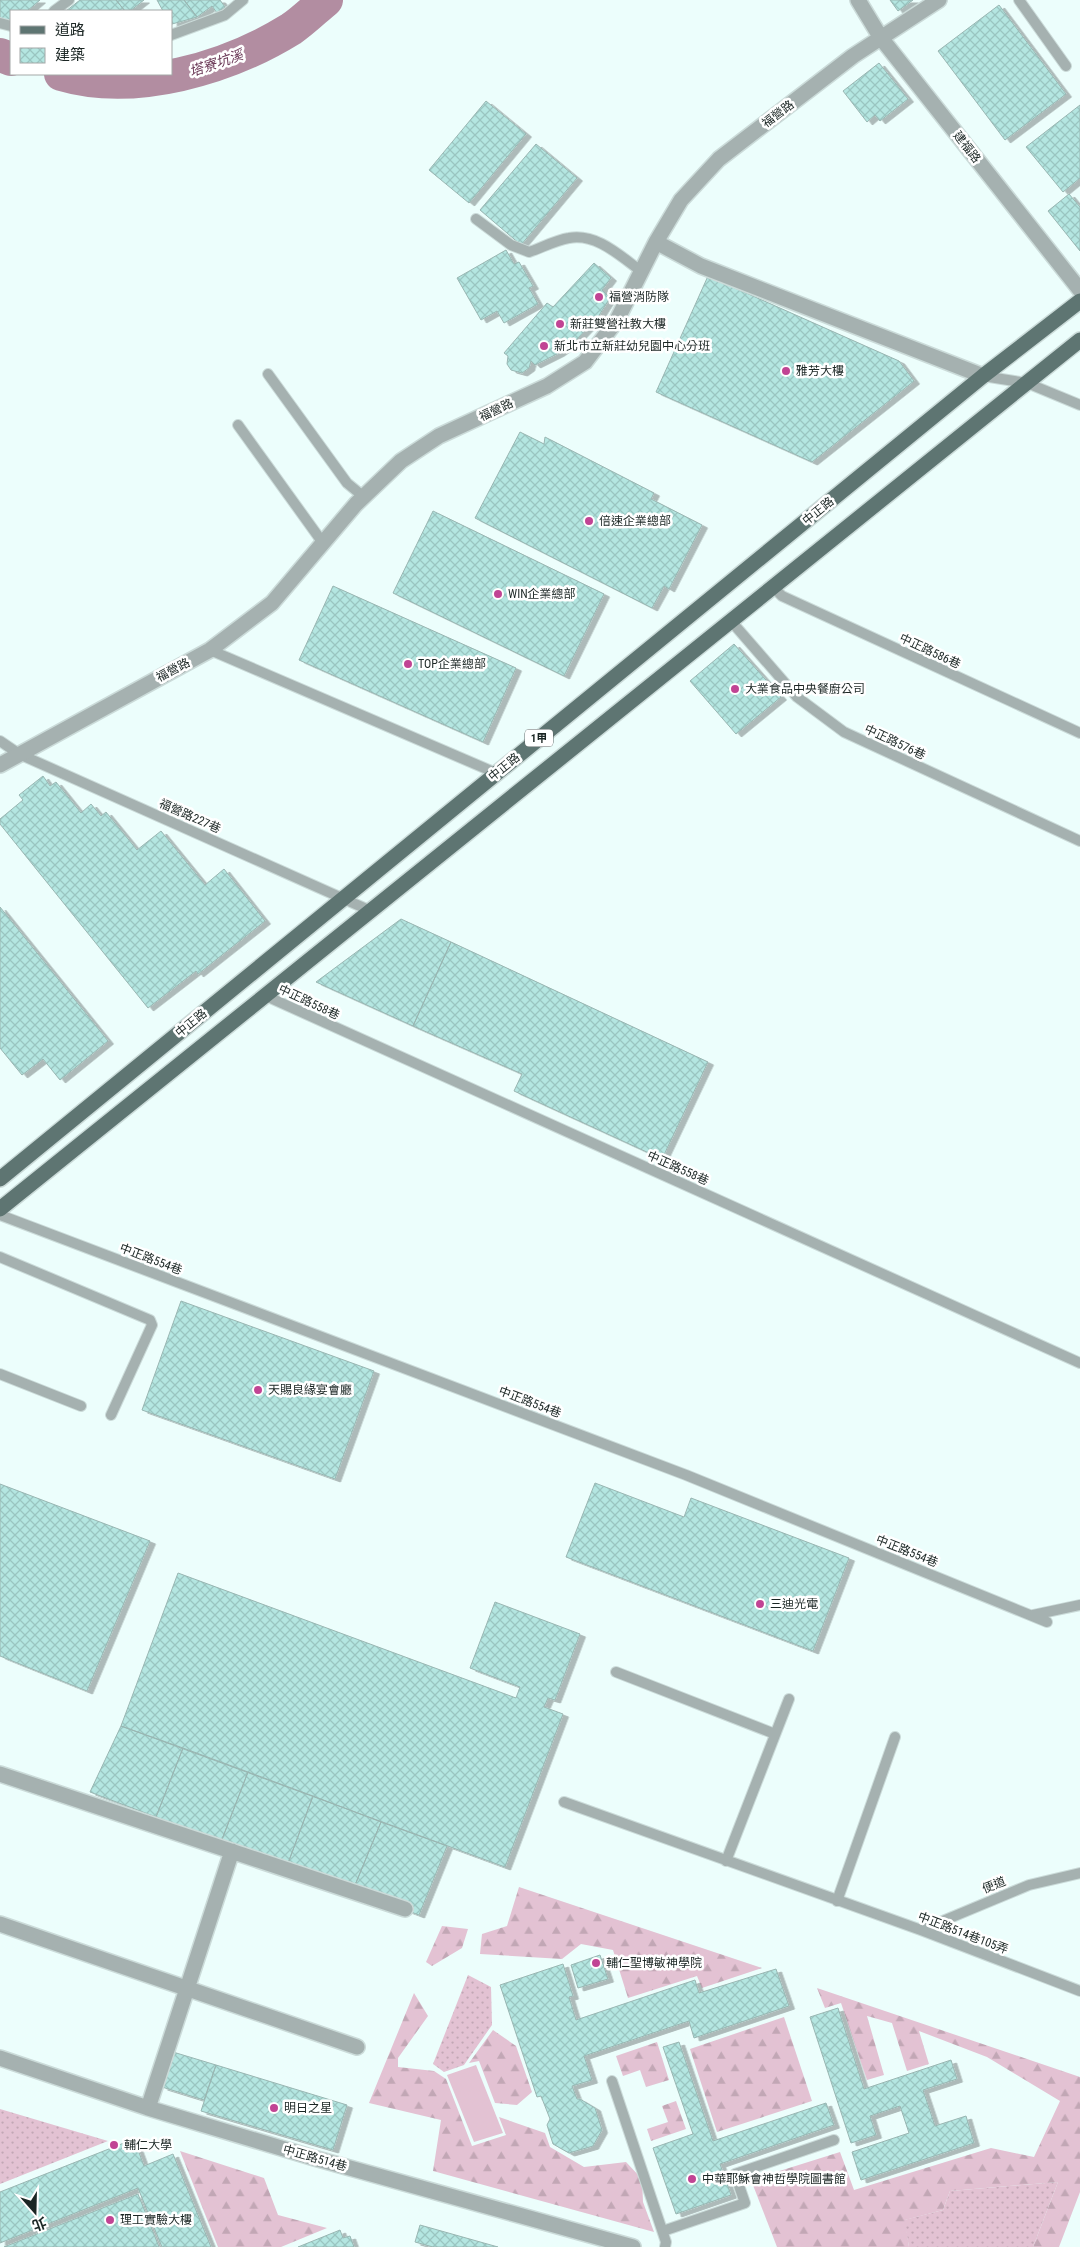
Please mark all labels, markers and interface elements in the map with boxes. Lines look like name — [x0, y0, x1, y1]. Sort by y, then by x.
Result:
legend — [10, 10, 172, 75]
text: 道路 — [55, 21, 85, 39]
text: 建築 — [55, 46, 85, 64]
water label: 塔寮坑溪 — [187, 46, 247, 80]
street label: 福營路 — [759, 98, 797, 130]
street label: 建福路 — [950, 129, 984, 165]
place label: 福營消防隊 — [609, 290, 669, 304]
marker: 福營消防隊 — [593, 291, 605, 303]
place label: 新莊雙營社教大樓 — [570, 317, 666, 331]
marker: 新莊雙營社教大樓 — [554, 318, 566, 330]
place label: 新北市立新莊幼兒園中心分班 — [554, 339, 710, 353]
marker: 新北市立新莊幼兒園中心分班 — [538, 340, 550, 352]
place label: 雅芳大樓 — [796, 364, 844, 378]
marker: 雅芳大樓 — [780, 365, 792, 377]
street label: 福營路 — [477, 396, 515, 424]
street label: 中正路 — [800, 494, 836, 528]
place label: 倍速企業總部 — [599, 514, 671, 528]
marker: 倍速企業總部 — [583, 515, 595, 527]
place label: WIN企業總部 — [508, 587, 576, 601]
marker: WIN企業總部 — [492, 588, 504, 600]
street label: 中正路586巷 — [897, 631, 963, 671]
street label: 福營路 — [154, 655, 192, 685]
place label: TOP企業總部 — [418, 657, 486, 671]
marker: TOP企業總部 — [402, 658, 414, 670]
place label: 大業食品中央餐廚公司 — [745, 682, 865, 696]
marker: 大業食品中央餐廚公司 — [729, 683, 741, 695]
street label: 中正路576巷 — [862, 722, 928, 762]
road number: 1甲 — [525, 730, 553, 746]
street label: 中正路 — [486, 750, 522, 784]
street label: 福營路227巷 — [157, 796, 223, 836]
street label: 中正路558巷 — [276, 982, 342, 1022]
street label: 中正路 — [173, 1006, 209, 1040]
street label: 中正路558巷 — [645, 1148, 711, 1188]
street label: 中正路554巷 — [118, 1241, 184, 1277]
place label: 天賜良緣宴會廳 — [268, 1383, 352, 1397]
marker: 天賜良緣宴會廳 — [252, 1384, 264, 1396]
street label: 中正路554巷 — [497, 1384, 563, 1420]
street label: 中正路554巷 — [874, 1532, 940, 1570]
place label: 三迪光電 — [770, 1597, 818, 1611]
marker: 三迪光電 — [754, 1598, 766, 1610]
street label: 便道 — [980, 1874, 1008, 1896]
street label: 中正路514巷105弄 — [916, 1909, 1010, 1957]
place label: 輔仁聖博敏神學院 — [606, 1956, 702, 1970]
marker: 輔仁聖博敏神學院 — [590, 1957, 602, 1969]
place label: 明日之星 — [284, 2101, 332, 2115]
marker: 明日之星 — [268, 2102, 280, 2114]
place label: 輔仁大學 — [124, 2138, 172, 2152]
marker: 輔仁大學 — [108, 2139, 120, 2151]
street label: 中正路514巷 — [281, 2142, 349, 2174]
place label: 中華耶穌會神哲學院圖書館 — [702, 2172, 846, 2186]
marker: 中華耶穌會神哲學院圖書館 — [686, 2173, 698, 2185]
north arrow — [10, 2187, 60, 2237]
place label: 理工實驗大樓 — [120, 2213, 192, 2227]
text: 北 — [30, 2214, 49, 2234]
marker: 理工實驗大樓 — [104, 2214, 116, 2226]

